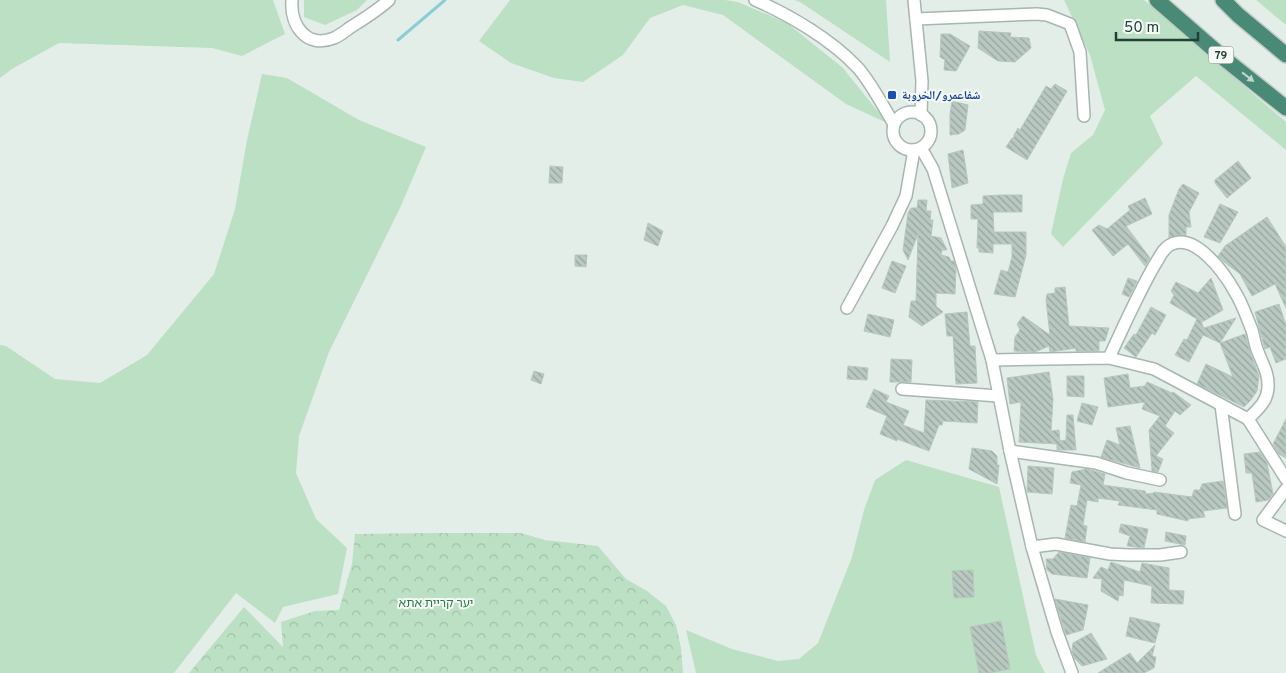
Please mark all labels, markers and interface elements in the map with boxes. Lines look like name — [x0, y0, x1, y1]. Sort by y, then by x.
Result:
scale bar — [1116, 10, 1198, 42]
text: 50 m — [1124, 19, 1159, 38]
road number: 79 — [1208, 46, 1234, 64]
one-way arrow — [1241, 72, 1254, 83]
place label: شفاعمرو/الخروبة — [902, 88, 980, 104]
marker: شفاعمرو/الخروبة — [886, 89, 898, 101]
park label: יער קריית אתא — [399, 596, 473, 612]

